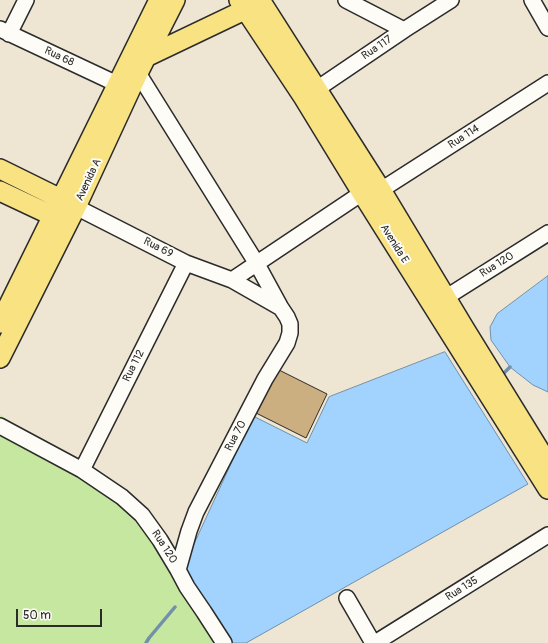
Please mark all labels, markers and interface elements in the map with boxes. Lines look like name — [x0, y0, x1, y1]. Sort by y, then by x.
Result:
street label: Rua 117 — [359, 33, 395, 63]
street label: Rua 68 — [42, 44, 76, 70]
street label: Rua 114 — [446, 122, 482, 152]
street label: Avenida A — [74, 157, 104, 203]
street label: Avenida E — [377, 222, 411, 266]
street label: Rua 69 — [141, 235, 175, 261]
street label: Rua 120 — [478, 250, 516, 280]
street label: Rua 112 — [120, 348, 148, 384]
street label: Rua 70 — [222, 418, 250, 454]
street label: Rua 120 — [148, 528, 180, 566]
street label: Rua 135 — [443, 574, 481, 604]
scale bar — [18, 601, 104, 627]
text: 50 m — [23, 608, 51, 623]

